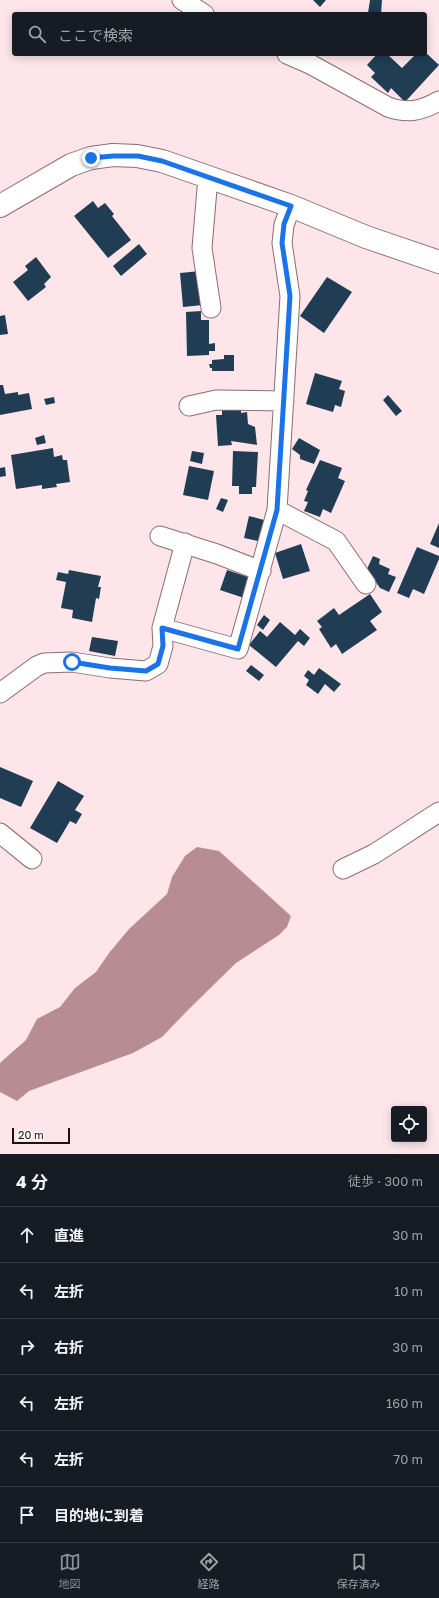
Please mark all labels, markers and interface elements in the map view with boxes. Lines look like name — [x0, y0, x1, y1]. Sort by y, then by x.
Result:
search box — [12, 12, 427, 56]
icon: search — [26, 23, 48, 45]
text: ここで検索 — [58, 26, 133, 44]
route end — [82, 149, 100, 167]
route start — [63, 653, 81, 671]
map controls — [391, 1106, 427, 1142]
button: locate — [391, 1106, 427, 1142]
scale bar — [12, 1126, 70, 1145]
text: 20 m — [18, 1128, 44, 1141]
text: 4 分 — [16, 1171, 48, 1192]
text: 徒歩 · 300 m — [348, 1173, 423, 1189]
icon: ahead — [16, 1224, 38, 1246]
text: 直進 — [54, 1226, 84, 1244]
text: 30 m — [393, 1227, 423, 1243]
icon: left — [16, 1280, 38, 1302]
text: 左折 — [54, 1282, 84, 1300]
text: 10 m — [394, 1283, 423, 1299]
icon: right — [16, 1336, 38, 1358]
text: 右折 — [54, 1338, 84, 1356]
text: 30 m — [393, 1339, 423, 1355]
icon: left — [16, 1392, 38, 1414]
text: 左折 — [54, 1394, 84, 1412]
text: 160 m — [386, 1395, 423, 1411]
icon: left — [16, 1448, 38, 1470]
text: 左折 — [54, 1450, 84, 1468]
text: 70 m — [393, 1451, 423, 1467]
icon: arrive — [16, 1504, 38, 1526]
text: 目的地に到着 — [54, 1506, 144, 1524]
tab: 地図 — [59, 1551, 81, 1591]
tab: 経路 — [198, 1551, 220, 1591]
tab: 保存済み — [337, 1551, 381, 1591]

